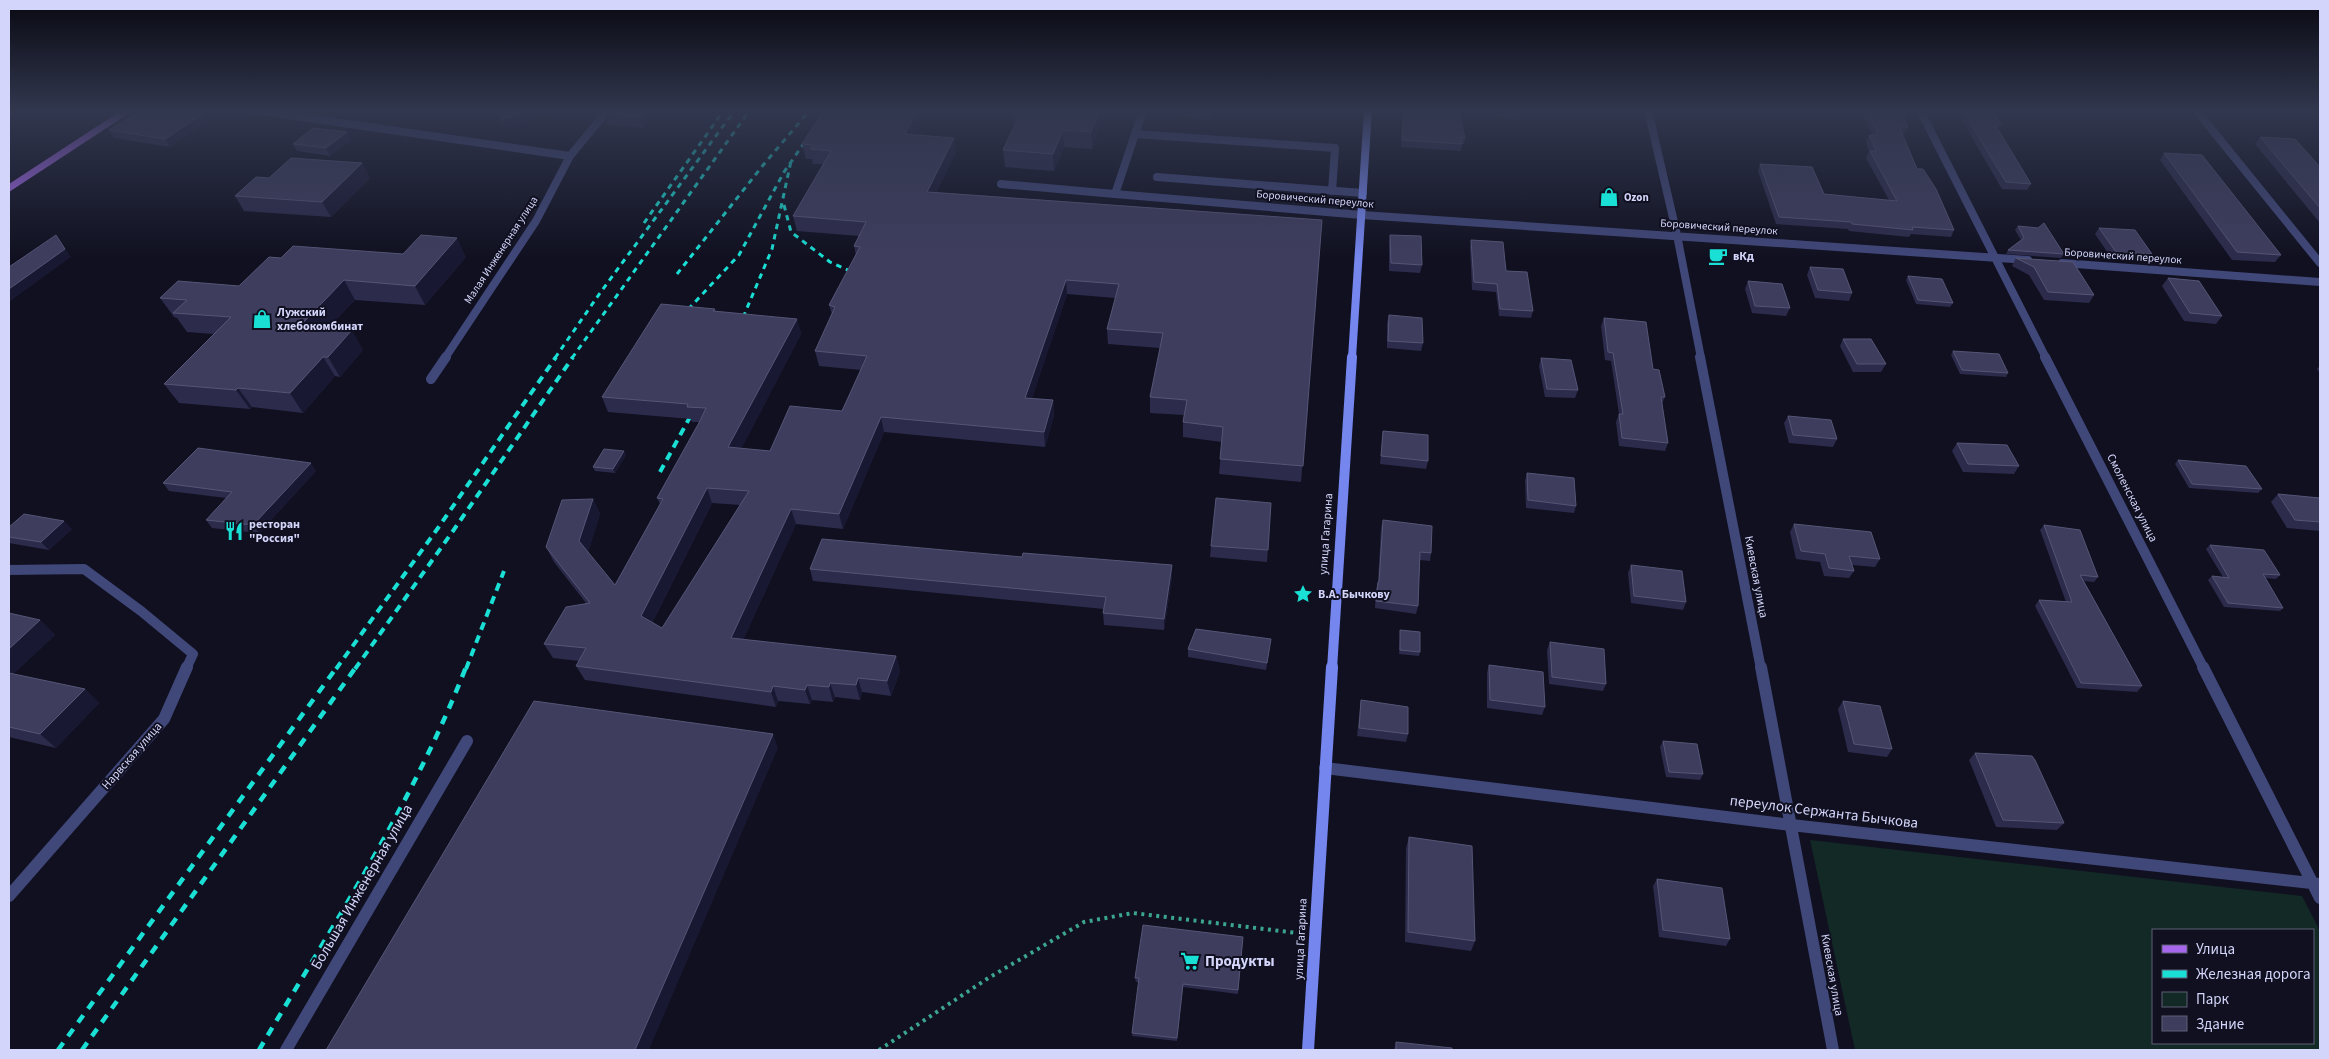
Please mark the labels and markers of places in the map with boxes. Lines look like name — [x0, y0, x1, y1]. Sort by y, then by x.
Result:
shop icon: Ozon — [1598, 186, 1620, 208]
place label: Ozon — [1624, 190, 1649, 205]
cafe icon: вКд — [1707, 245, 1729, 267]
place label: вКд — [1733, 248, 1754, 265]
place label: Лужский хлебокомбинат — [276, 304, 363, 335]
shop icon: Лужский хлебокомбинат — [251, 308, 273, 330]
place label: ресторан "Россия" — [249, 516, 300, 547]
restaurant icon: ресторан "Россия" — [223, 520, 245, 542]
place icon: В.А. Бычкову — [1292, 583, 1314, 605]
place label: В.А. Бычкову — [1318, 586, 1391, 603]
supermarket icon: Продукты — [1179, 950, 1201, 972]
place label: Продукты — [1205, 951, 1275, 972]

